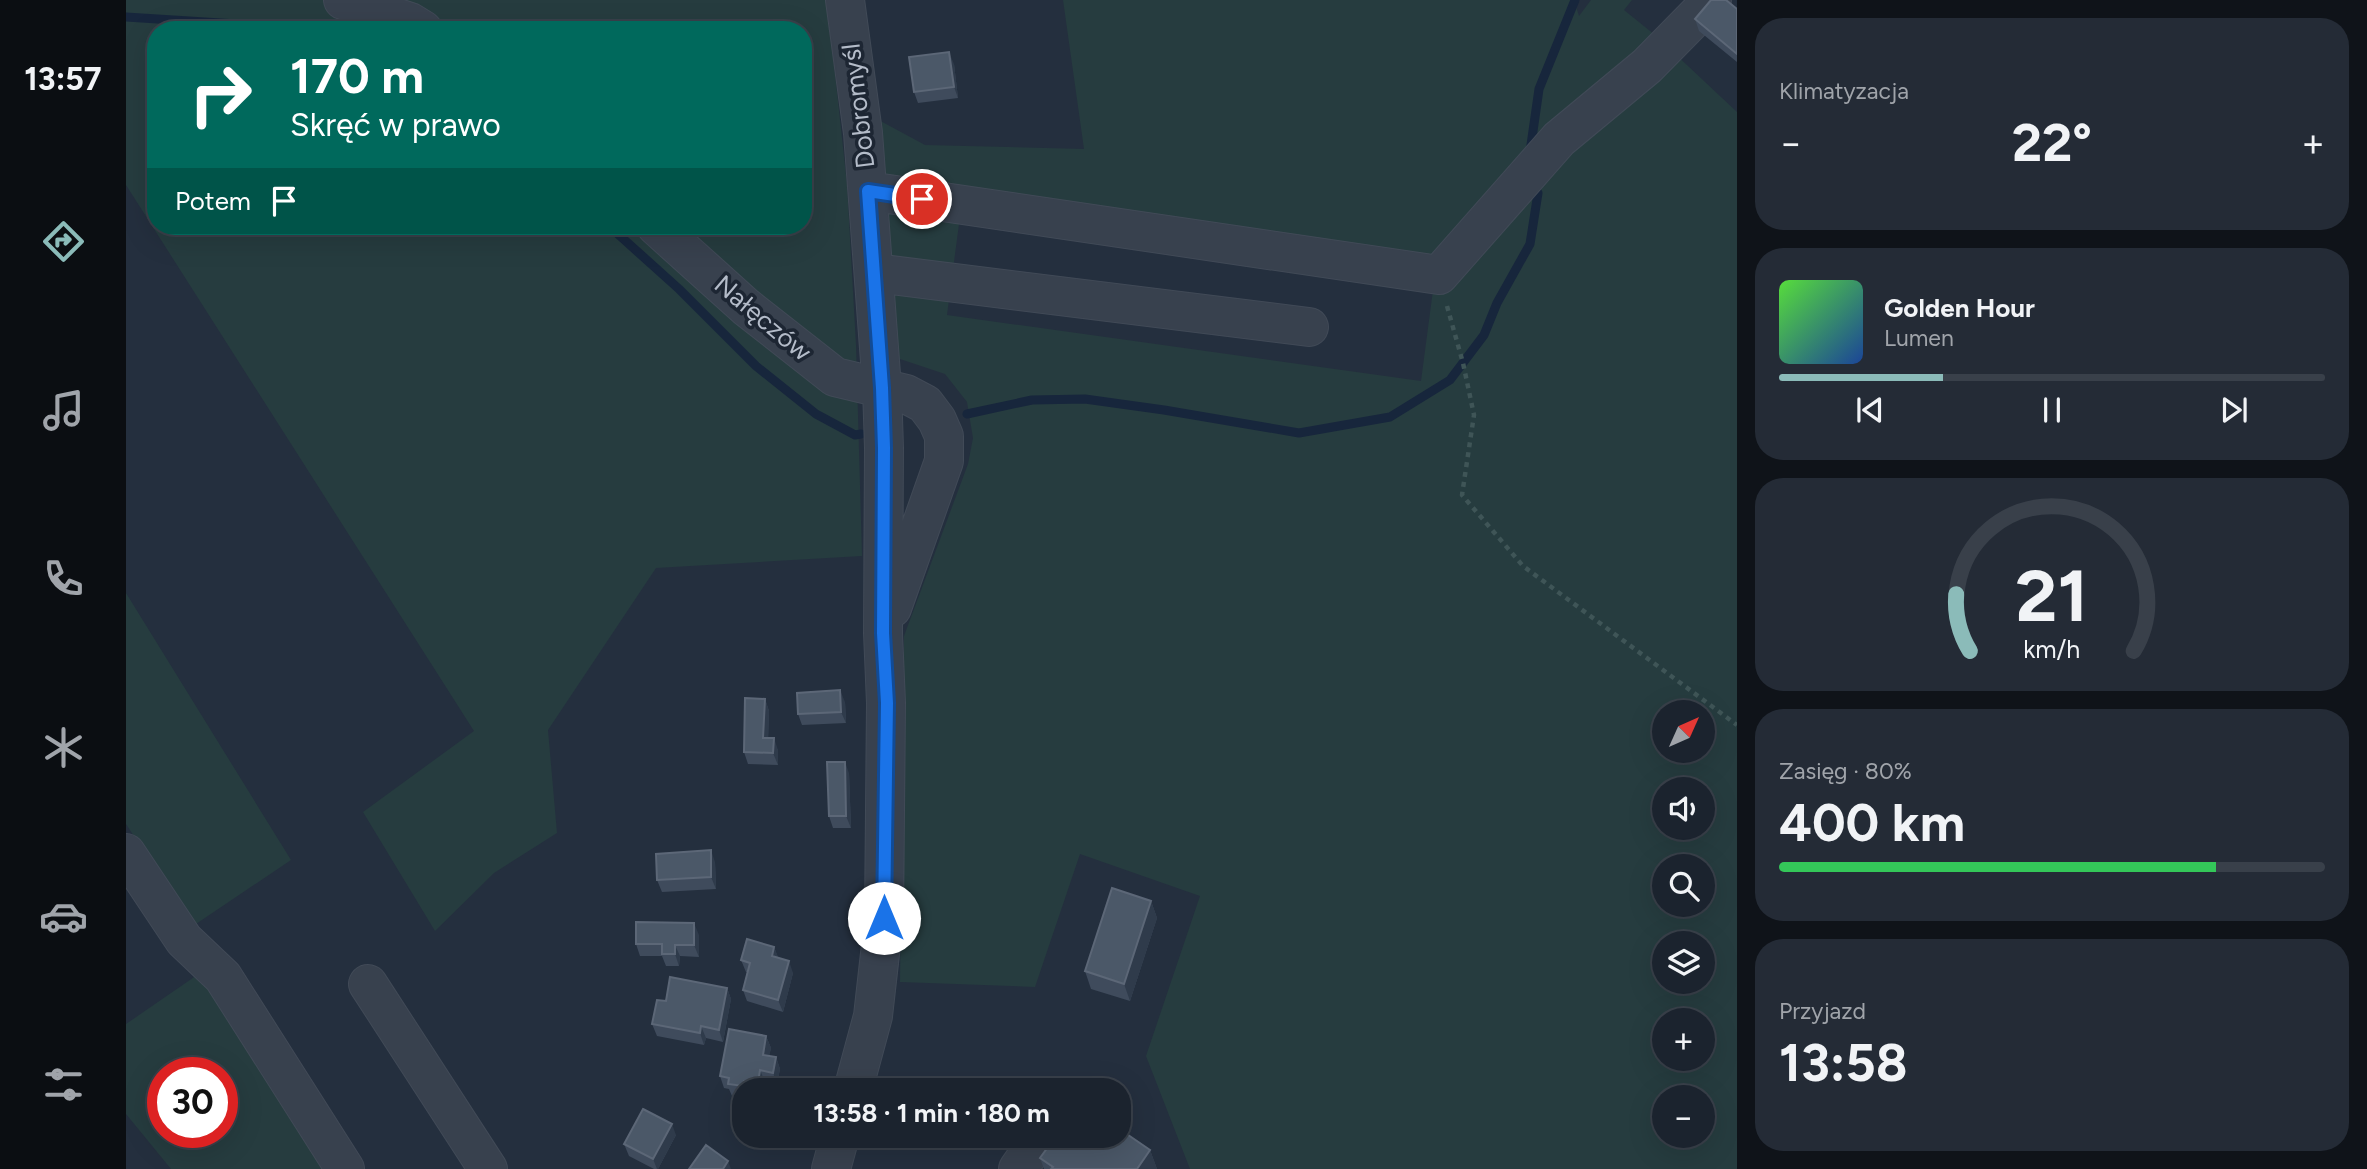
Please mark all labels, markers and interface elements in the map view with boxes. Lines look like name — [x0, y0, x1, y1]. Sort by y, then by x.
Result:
street label: Dobromyśl — [834, 42, 882, 170]
text: 170 m — [290, 46, 424, 105]
icon: right — [175, 49, 266, 140]
text: 13:57 — [24, 60, 102, 98]
text: Klimatyzacja — [1779, 77, 1909, 105]
text: Skręć w prawo — [290, 106, 501, 144]
text: 22° — [2012, 112, 2092, 174]
text: − — [1779, 120, 1803, 166]
text: + — [2301, 120, 2325, 166]
pin — [892, 169, 952, 229]
icon: arrive — [903, 180, 941, 218]
icon: arrive — [265, 182, 303, 220]
text: Potem — [175, 185, 251, 217]
icon: directions — [39, 217, 88, 266]
street label: Nałęczów — [708, 268, 819, 368]
text: Golden Hour — [1884, 292, 2035, 324]
text: Lumen — [1884, 324, 1954, 352]
icon: music — [39, 386, 88, 435]
icon: previous — [1851, 391, 1889, 429]
icon: pause — [2033, 391, 2071, 429]
icon: next — [2215, 391, 2253, 429]
text: 21 — [2016, 552, 2088, 639]
icon: phone — [39, 554, 88, 603]
text: km/h — [2023, 633, 2081, 663]
north arrow — [1652, 700, 1715, 763]
map controls — [1652, 700, 1715, 1148]
icon: climate — [39, 723, 88, 772]
text: Zasięg · 80% — [1779, 757, 1912, 785]
button: sound — [1652, 777, 1715, 840]
text: 400 km — [1779, 792, 1965, 854]
button: search — [1652, 854, 1715, 917]
position arrow — [847, 881, 921, 955]
icon: car — [39, 892, 88, 941]
button: layers — [1652, 931, 1715, 994]
text: Przyjazd — [1779, 997, 1866, 1025]
button: + — [1652, 1008, 1715, 1071]
text: 13:58 — [1779, 1032, 1908, 1094]
speed limit sign: 30 — [147, 1057, 238, 1148]
icon: filters — [39, 1060, 88, 1109]
button: − — [1652, 1085, 1715, 1148]
text: 13:58 · 1 min · 180 m — [813, 1097, 1050, 1129]

